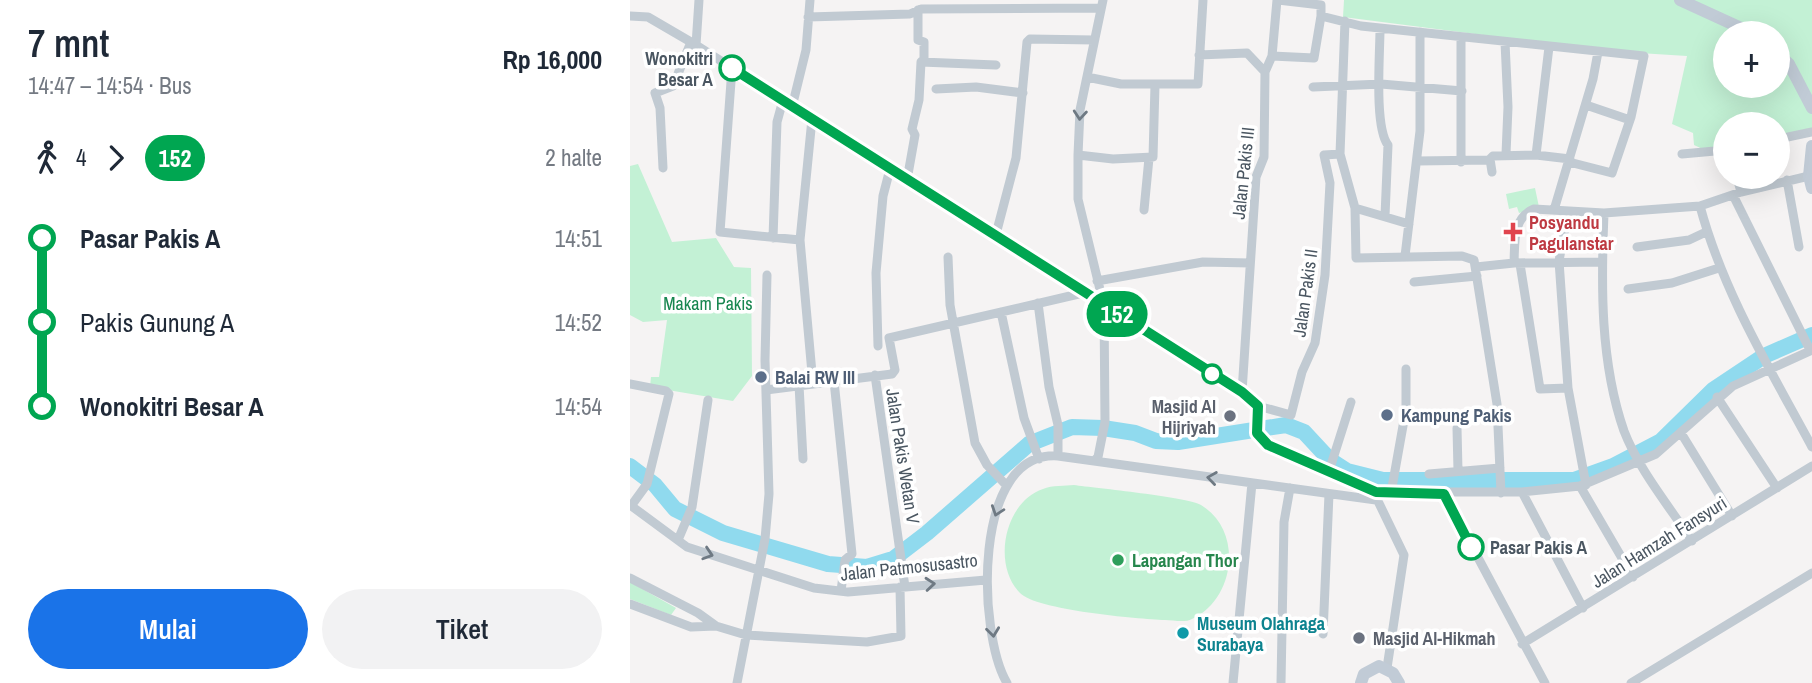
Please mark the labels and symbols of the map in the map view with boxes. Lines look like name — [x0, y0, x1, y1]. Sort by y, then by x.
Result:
place label: Wonokitri Besar A — [645, 46, 713, 92]
marker: Wonokitri Besar A — [719, 55, 745, 81]
one-way arrow — [1073, 109, 1088, 121]
street label: Jalan Pakis III — [1226, 126, 1260, 220]
place label: Posyandu Pagulanstar — [1529, 210, 1614, 256]
marker: Posyandu Pagulanstar — [1503, 222, 1523, 242]
street label: Jalan Pakis II — [1286, 247, 1324, 339]
park label: Makam Pakis — [663, 291, 753, 316]
line badge: 152 — [1077, 291, 1157, 337]
unlabelled marker — [1202, 364, 1222, 384]
place label: Balai RW III — [775, 365, 855, 390]
marker: Balai RW III — [753, 369, 769, 385]
street label: Jalan Pakis Wetan V — [880, 387, 926, 526]
place label: Masjid Al Hijriyah — [1152, 394, 1216, 440]
place label: Kampung Pakis — [1401, 403, 1512, 428]
marker: Kampung Pakis — [1379, 407, 1395, 423]
marker: Masjid Al Hijriyah — [1222, 408, 1238, 424]
one-way arrow — [1206, 471, 1217, 486]
street label: Jalan Hamzah Fansyuri — [1587, 490, 1731, 594]
one-way arrow — [991, 504, 1005, 516]
marker: Pasar Pakis A — [1458, 534, 1484, 560]
place label: Pasar Pakis A — [1490, 535, 1587, 560]
one-way arrow — [702, 545, 714, 560]
street label: Jalan Patmosusastro — [839, 547, 979, 587]
place label: Lapangan Thor — [1132, 548, 1239, 573]
marker: Lapangan Thor — [1110, 552, 1126, 568]
one-way arrow — [924, 577, 935, 592]
place label: Museum Olahraga Surabaya — [1197, 611, 1326, 657]
marker: Museum Olahraga Surabaya — [1175, 625, 1191, 641]
place label: Masjid Al-Hikmah — [1373, 626, 1496, 651]
one-way arrow — [985, 627, 1000, 638]
marker: Masjid Al-Hikmah — [1351, 630, 1367, 646]

